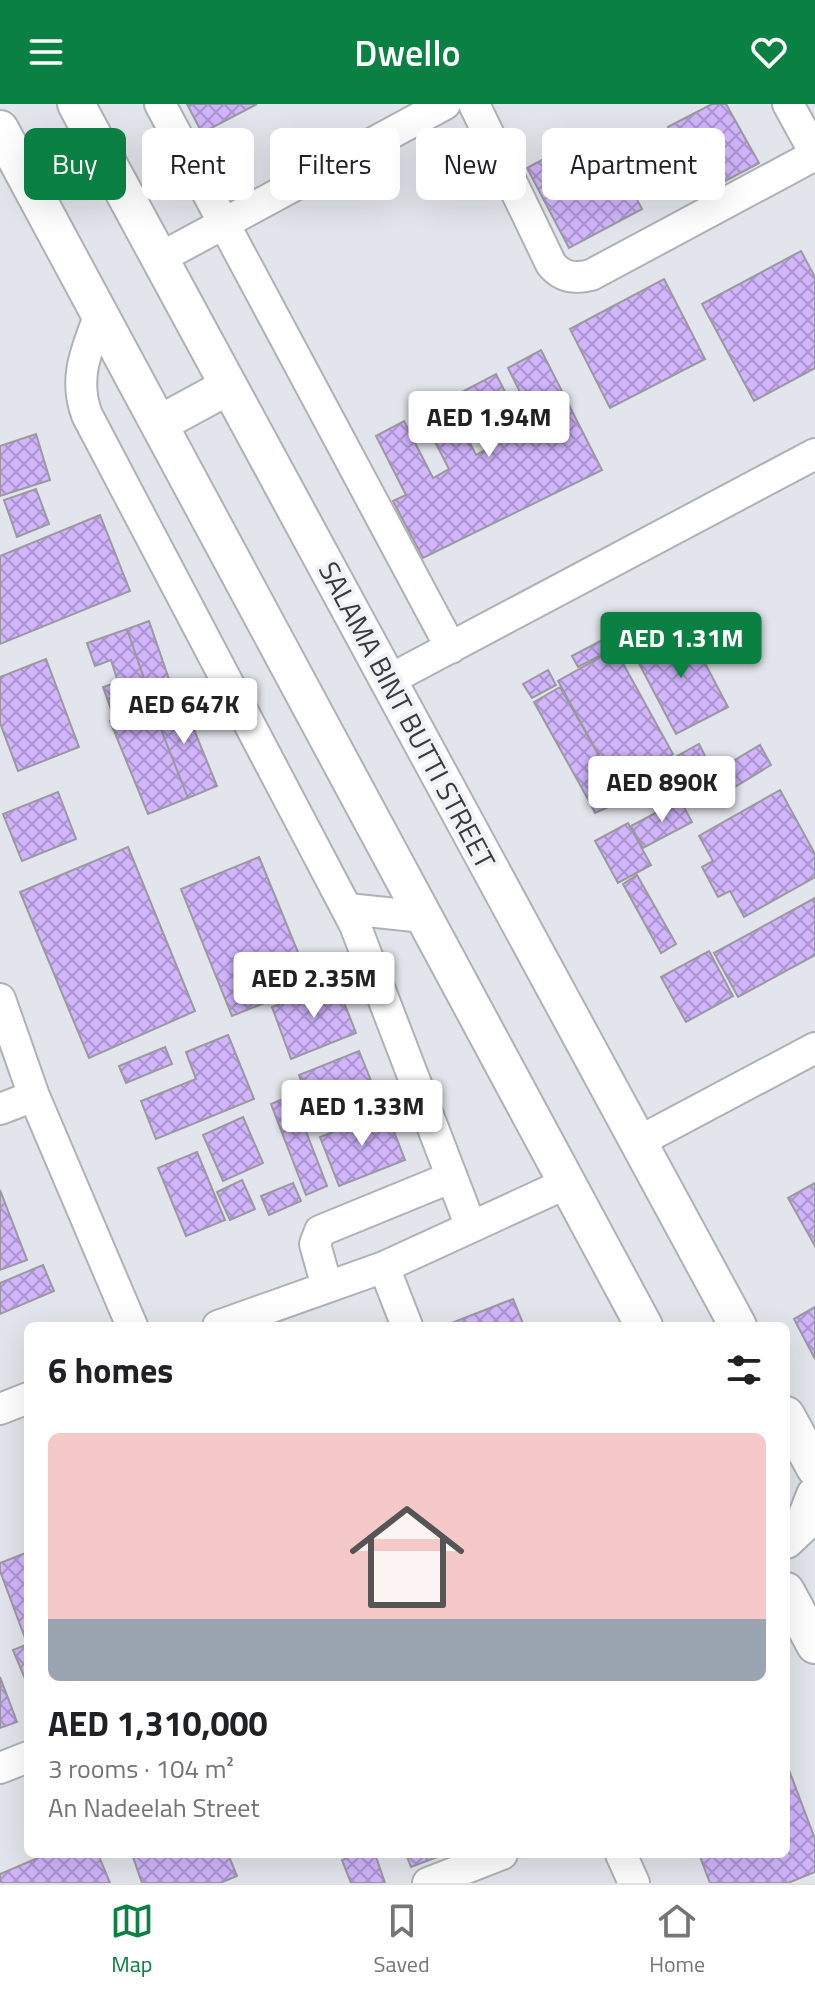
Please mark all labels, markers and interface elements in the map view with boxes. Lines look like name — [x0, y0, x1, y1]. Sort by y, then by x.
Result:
text: Dwello — [354, 25, 461, 80]
icon: menu — [24, 30, 68, 74]
icon: heart — [747, 30, 791, 74]
chip: Buy — [24, 128, 126, 200]
chip: Rent — [142, 128, 254, 200]
chip: Filters — [270, 128, 400, 200]
chip: New — [416, 128, 526, 200]
chip: Apartment — [542, 128, 725, 200]
pin: AED 1.94M — [397, 391, 581, 459]
text: AED 1.94M — [426, 397, 552, 436]
street label: SALAMA BINT BUTTI STREET — [308, 553, 507, 876]
pin: AED 1.31M — [589, 612, 773, 680]
text: AED 1.31M — [618, 618, 744, 657]
pin: AED 647K — [101, 678, 267, 746]
text: AED 647K — [128, 684, 240, 723]
pin: AED 890K — [579, 756, 745, 824]
text: AED 890K — [606, 762, 718, 801]
pin: AED 2.35M — [222, 952, 406, 1020]
text: AED 2.35M — [251, 958, 377, 997]
pin: AED 1.33M — [270, 1080, 454, 1148]
text: AED 1.33M — [299, 1086, 425, 1125]
text: 6 homes — [48, 1344, 173, 1396]
icon: filters — [722, 1348, 766, 1392]
icon: home — [335, 1485, 479, 1629]
text: AED 1,310,000 — [48, 1697, 268, 1749]
text: 3 rooms · 104 m² — [48, 1749, 234, 1788]
text: An Nadeelah Street — [48, 1788, 260, 1827]
tab: Map — [110, 1899, 154, 1981]
tab: Saved — [374, 1899, 430, 1981]
tab: Home — [649, 1899, 705, 1981]

